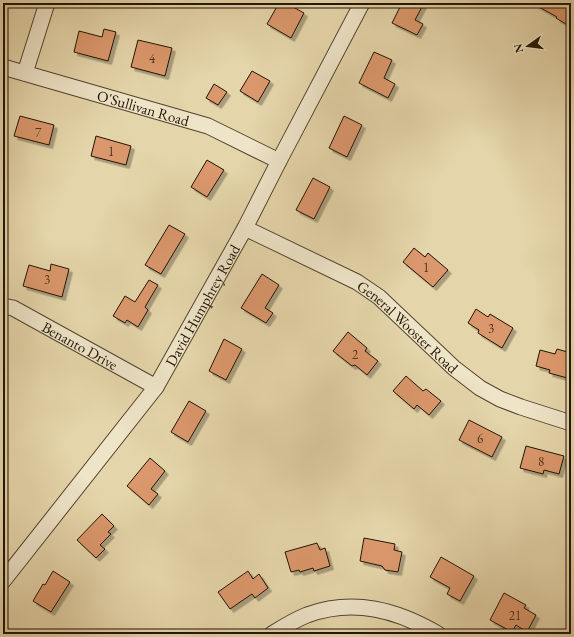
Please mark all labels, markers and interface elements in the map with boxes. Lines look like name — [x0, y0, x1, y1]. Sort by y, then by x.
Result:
north arrow — [508, 26, 548, 66]
text: N — [510, 42, 526, 54]
house number: 4 — [149, 50, 156, 67]
street label: O'Sullivan Road — [95, 85, 192, 130]
house number: 7 — [35, 124, 42, 141]
house number: 1 — [108, 143, 114, 160]
street label: David Humphrey Road — [160, 240, 244, 369]
house number: 1 — [423, 259, 429, 276]
house number: 3 — [44, 271, 50, 288]
street label: General Wooster Road — [354, 276, 463, 377]
street label: Benanto Drive — [39, 317, 122, 374]
house number: 3 — [488, 320, 494, 337]
house number: 2 — [352, 346, 359, 363]
house number: 6 — [477, 430, 483, 447]
house number: 8 — [538, 453, 544, 470]
house number: 21 — [509, 607, 521, 624]

